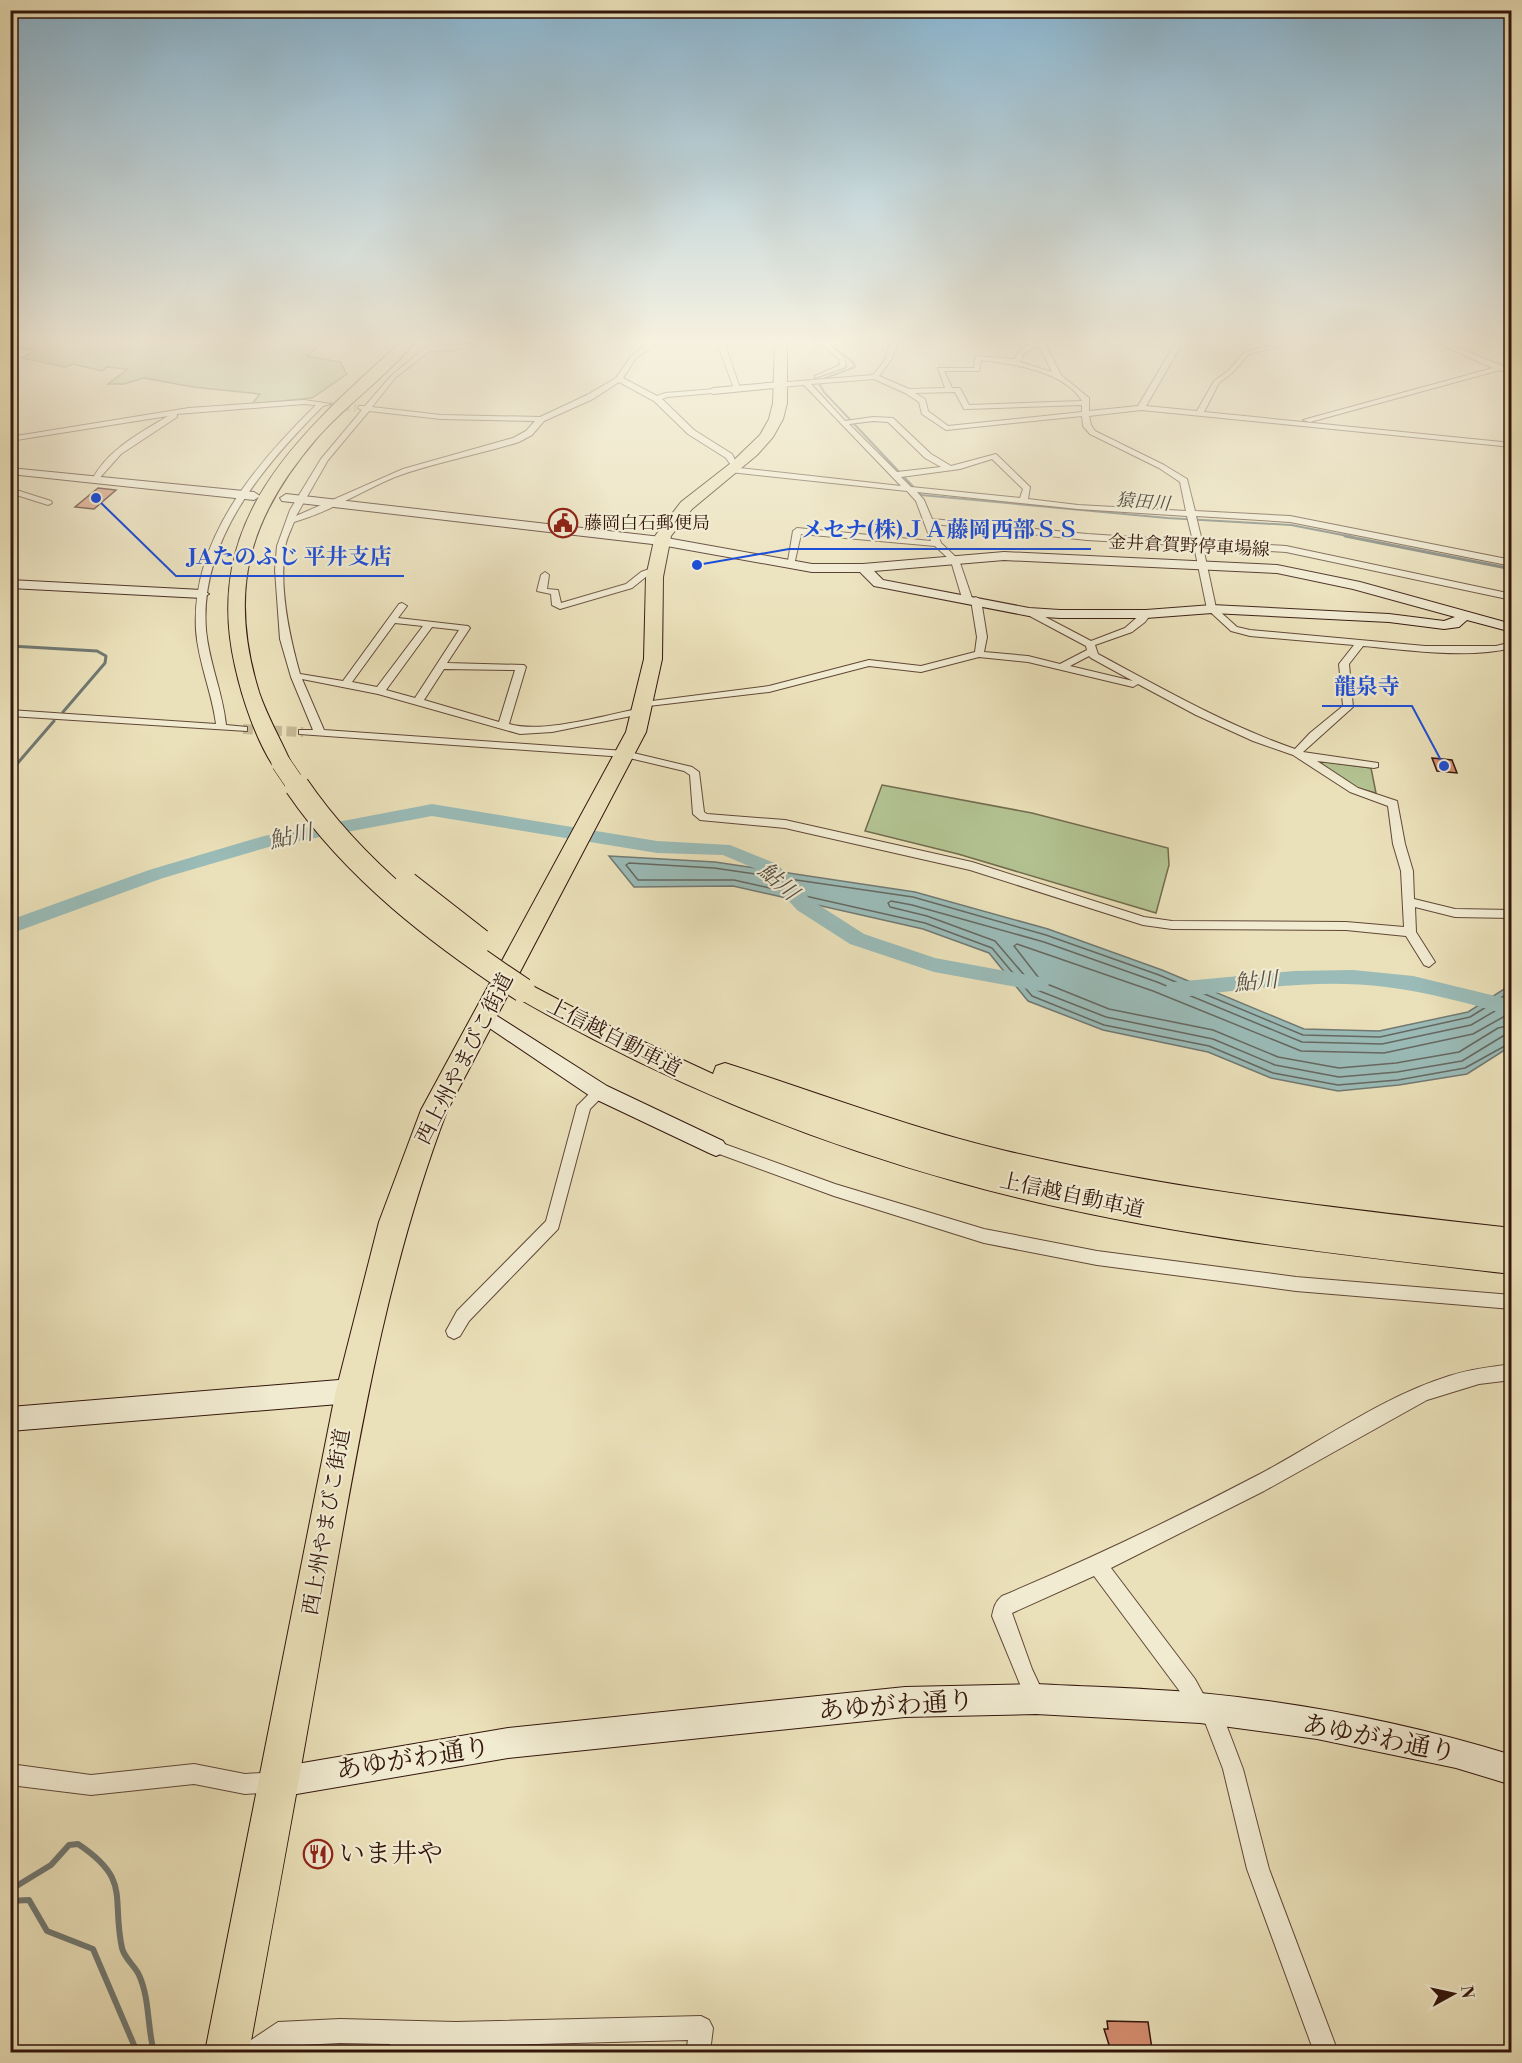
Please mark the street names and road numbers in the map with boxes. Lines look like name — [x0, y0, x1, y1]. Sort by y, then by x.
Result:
street label: 金井倉賀野停車場線 — [1108, 530, 1270, 562]
street label: 西上州やまびこ街道 — [411, 969, 519, 1149]
street label: 上信越自動車道 — [543, 993, 685, 1083]
street label: 上信越自動車道 — [997, 1168, 1147, 1224]
street label: 西上州やまびこ街道 — [298, 1427, 356, 1617]
street label: あゆがわ通り — [817, 1685, 975, 1727]
street label: あゆがわ通り — [1299, 1708, 1459, 1770]
street label: あゆがわ通り — [333, 1731, 493, 1787]

